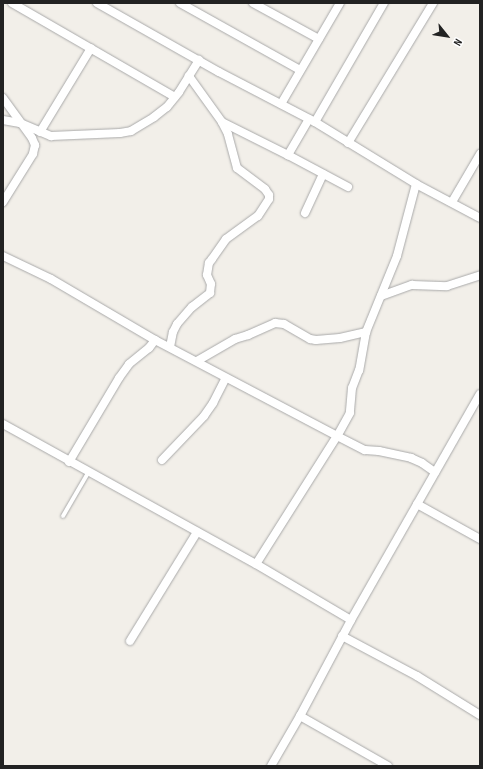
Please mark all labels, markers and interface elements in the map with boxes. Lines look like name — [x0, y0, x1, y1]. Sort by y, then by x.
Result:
north arrow — [427, 16, 467, 56]
text: N — [451, 36, 465, 48]

